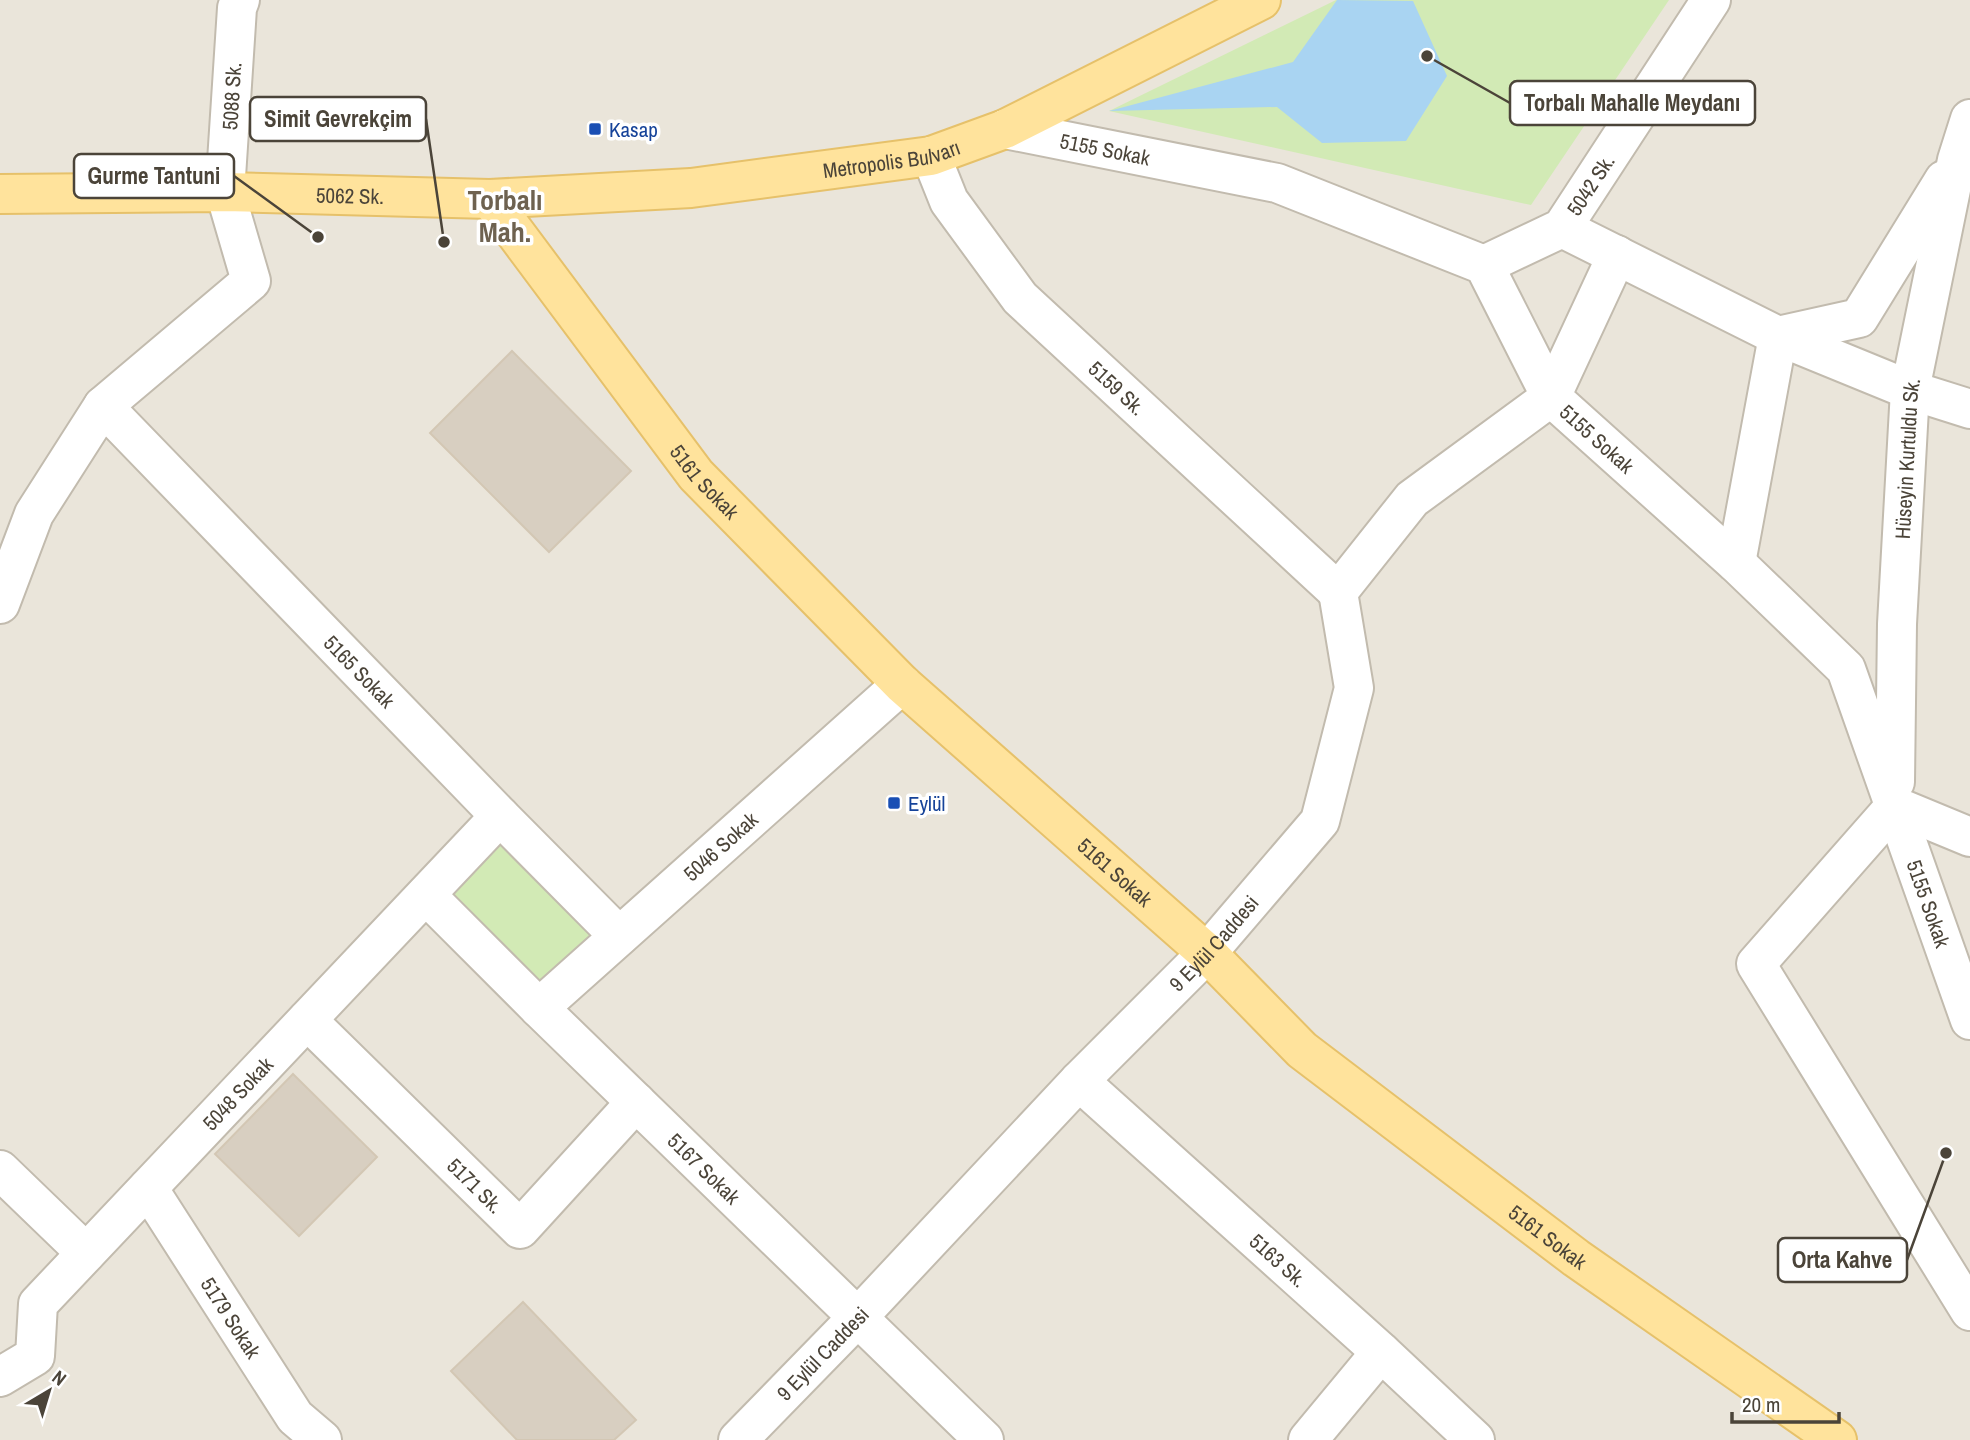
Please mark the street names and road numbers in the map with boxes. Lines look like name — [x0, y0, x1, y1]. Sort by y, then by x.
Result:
street label: 5088 Sk. — [215, 61, 248, 131]
street label: 5155 Sokak — [1058, 126, 1153, 172]
street label: Metropolis Bulvarı — [821, 132, 964, 185]
street label: 5042 Sk. — [1560, 148, 1621, 221]
street label: 5062 Sk. — [316, 180, 384, 211]
street label: 5159 Sk. — [1082, 354, 1152, 422]
street label: Hüseyin Kurtuldu Sk. — [1887, 375, 1927, 540]
street label: 5155 Sokak — [1554, 397, 1641, 480]
street label: 5161 Sokak — [663, 438, 746, 525]
street label: 5165 Sokak — [318, 628, 402, 714]
street label: 5046 Sokak — [677, 805, 764, 887]
street label: 5161 Sokak — [1071, 831, 1159, 913]
street label: 5155 Sokak — [1900, 856, 1958, 952]
street label: 9 Eylül Caddesi — [1162, 889, 1265, 998]
street label: 5048 Sokak — [196, 1050, 280, 1136]
street label: 5167 Sokak — [661, 1126, 747, 1211]
street label: 5171 Sk. — [441, 1151, 510, 1219]
street label: 5161 Sokak — [1503, 1198, 1593, 1276]
street label: 5163 Sk. — [1243, 1226, 1313, 1294]
street label: 5179 Sokak — [194, 1271, 268, 1364]
street label: 9 Eylül Caddesi — [770, 1300, 875, 1407]

